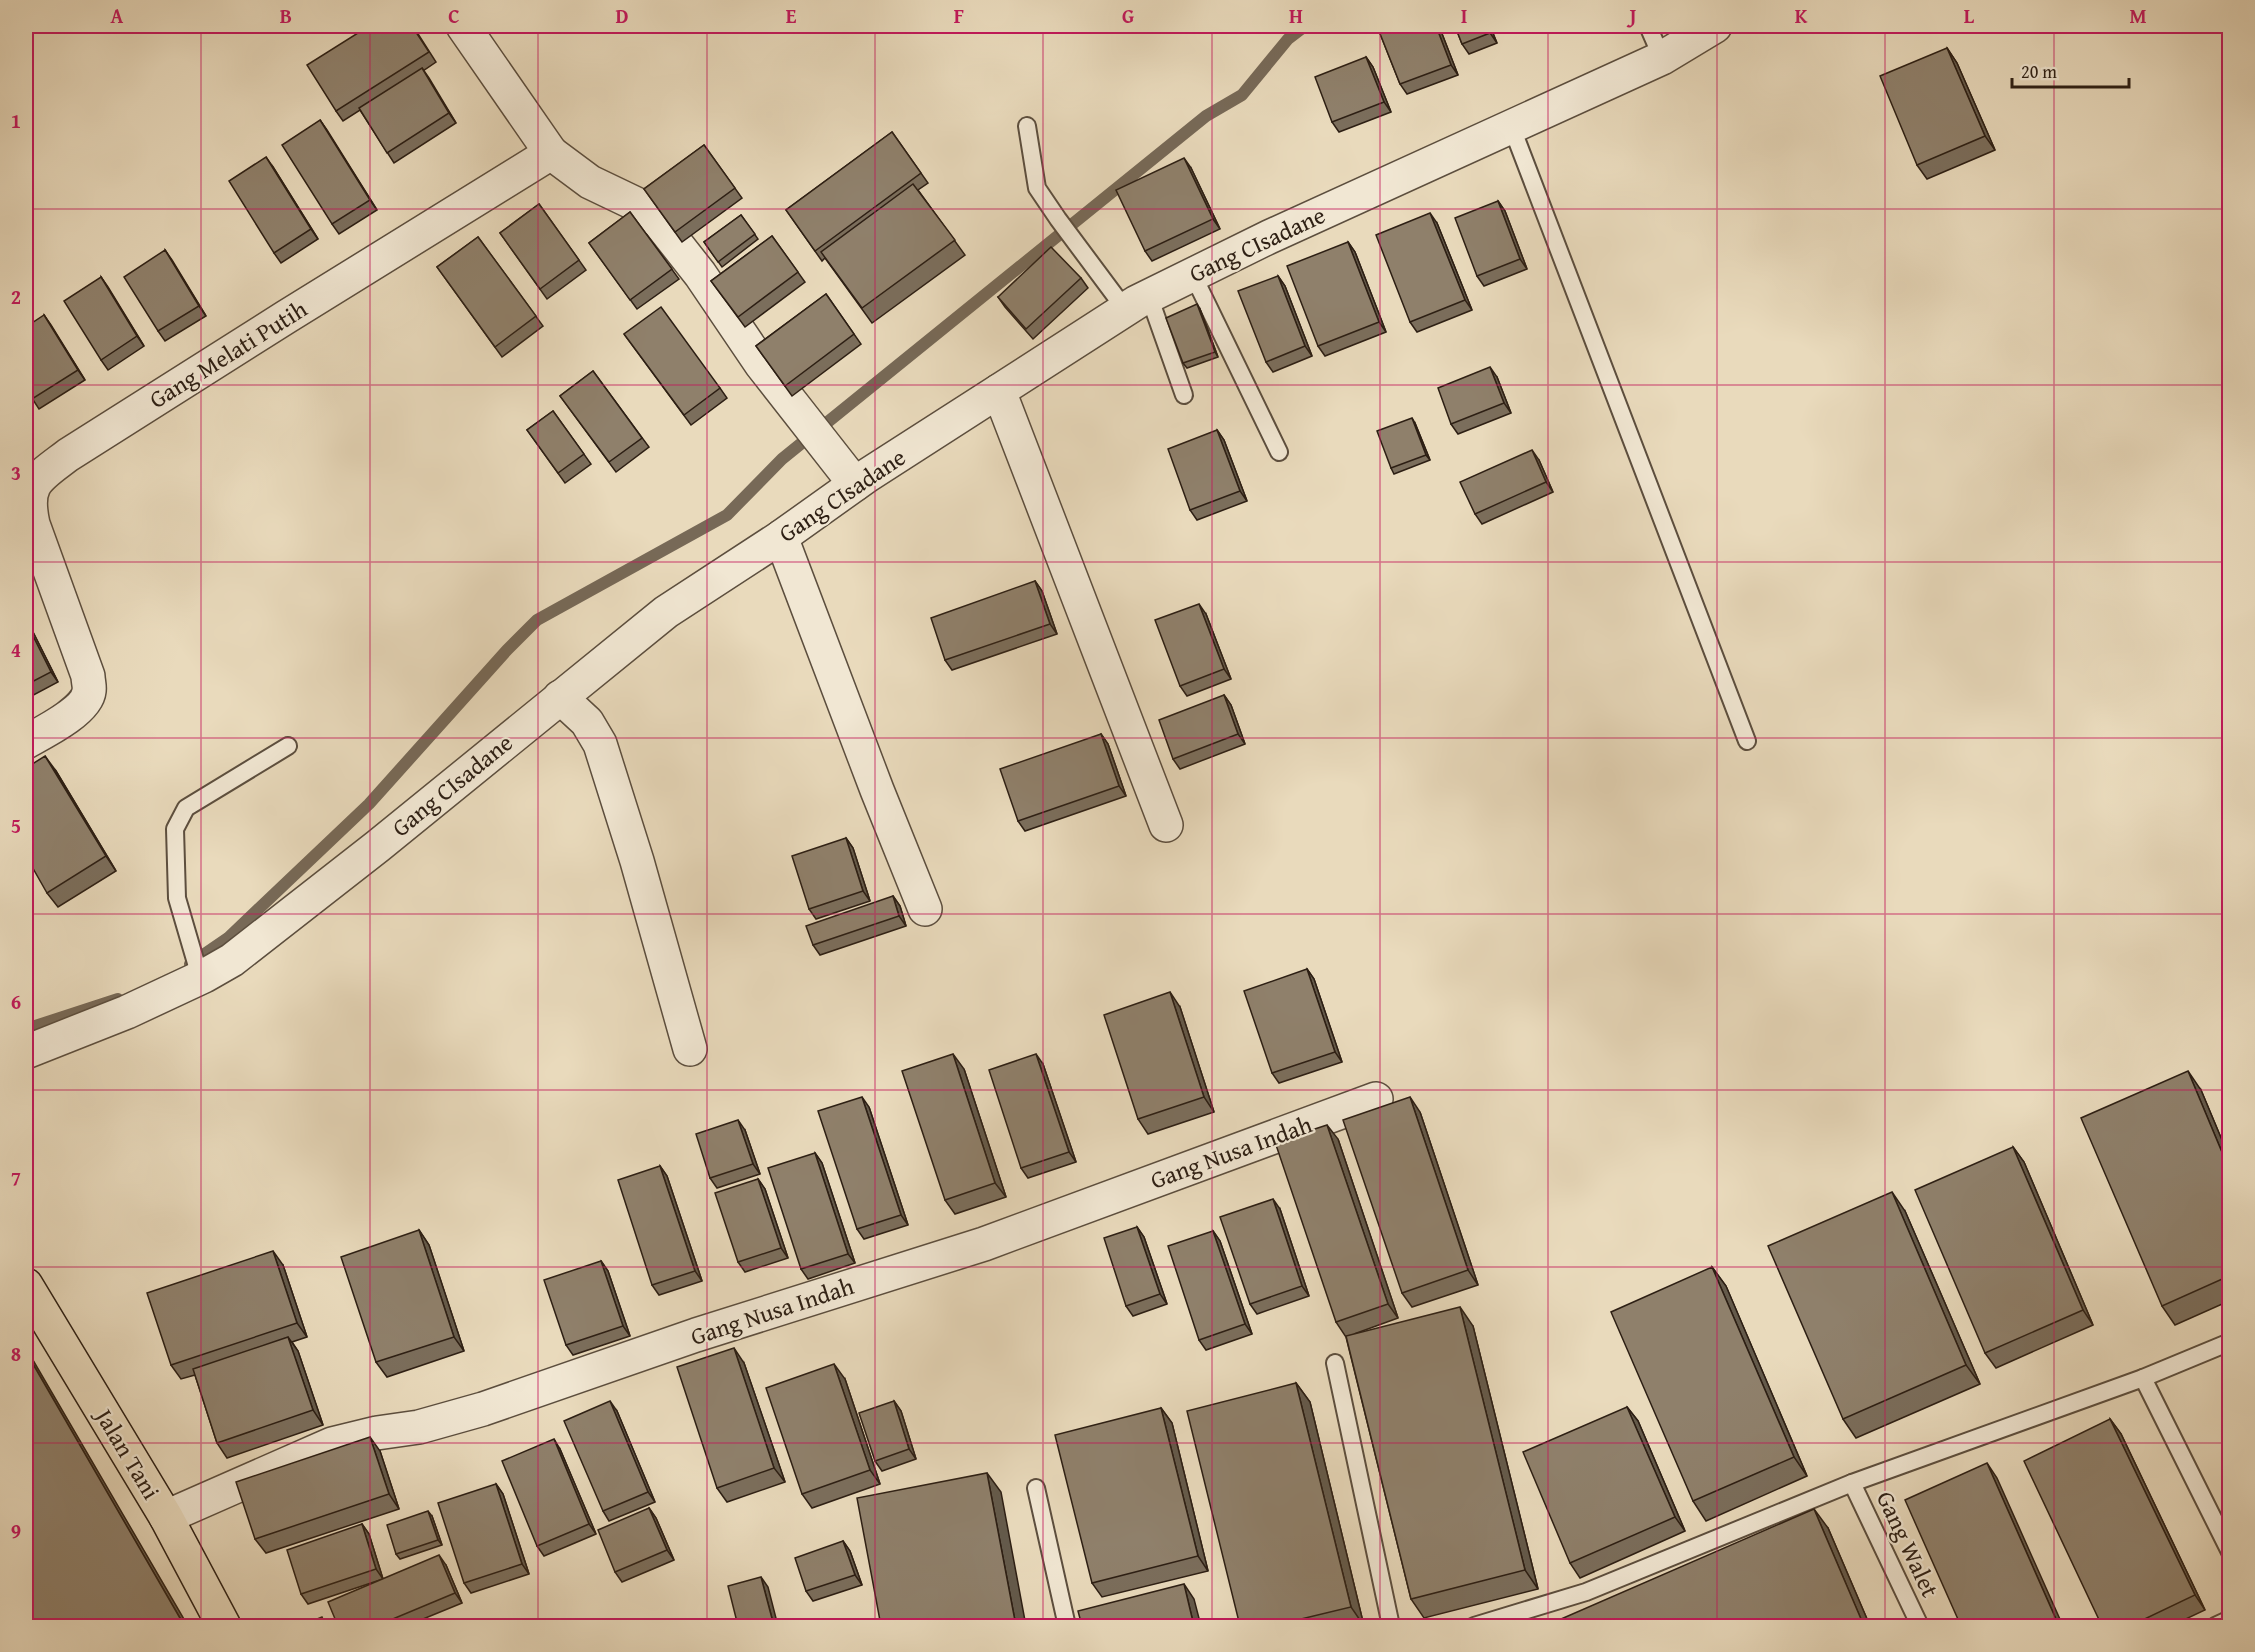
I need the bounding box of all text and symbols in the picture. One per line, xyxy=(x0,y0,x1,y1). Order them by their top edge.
text: A xyxy=(111,1,124,30)
text: B xyxy=(280,1,292,30)
text: C xyxy=(448,1,460,30)
text: D xyxy=(615,1,629,30)
text: E xyxy=(786,1,797,30)
text: F xyxy=(954,1,964,30)
text: G xyxy=(1122,1,1134,30)
text: H xyxy=(1289,1,1303,30)
text: I xyxy=(1461,1,1467,30)
text: J xyxy=(1627,1,1637,30)
text: K xyxy=(1795,1,1808,30)
text: L xyxy=(1964,1,1975,30)
text: M xyxy=(2129,1,2147,30)
scale bar xyxy=(2012,51,2129,89)
text: 20 m xyxy=(2021,58,2057,85)
text: 1 xyxy=(11,106,21,135)
street label: Gang CIsadane xyxy=(1183,197,1331,291)
text: 2 xyxy=(11,282,21,311)
street label: Gang Melati Putih xyxy=(142,291,314,417)
street label: Gang CIsadane xyxy=(772,440,912,550)
text: 3 xyxy=(11,458,21,487)
text: 4 xyxy=(11,635,21,664)
street label: Gang CIsadane xyxy=(384,725,520,845)
text: 5 xyxy=(11,811,21,840)
text: 6 xyxy=(11,987,21,1016)
street label: Gang Nusa Indah xyxy=(1145,1106,1317,1197)
text: 7 xyxy=(11,1163,21,1192)
street label: Gang Nusa Indah xyxy=(686,1268,859,1354)
text: 8 xyxy=(11,1339,21,1368)
street label: Jalan Tani xyxy=(86,1400,169,1506)
street label: Gang Walet xyxy=(1868,1485,1948,1603)
text: 9 xyxy=(11,1516,21,1545)

